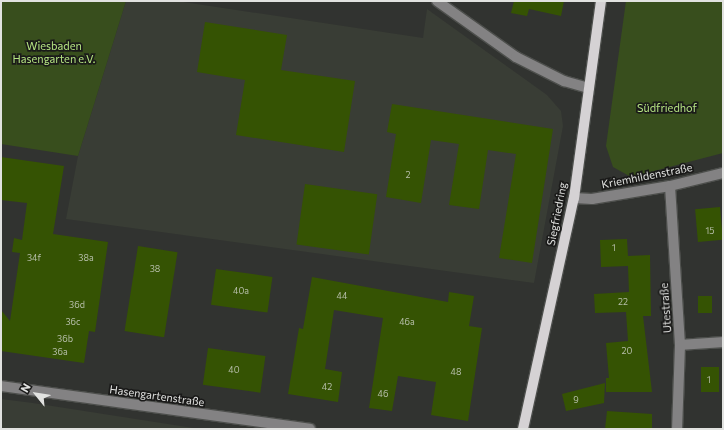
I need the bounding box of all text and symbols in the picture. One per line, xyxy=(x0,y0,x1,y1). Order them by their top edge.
park label: Wiesbaden Hasengarten e.V. xyxy=(13,40,95,66)
park label: Südfriedhof xyxy=(637,101,697,115)
street label: Kriemhildenstraße xyxy=(600,161,694,191)
house number: 2 xyxy=(406,170,410,180)
street label: Siegfriedring xyxy=(544,181,570,247)
house number: 15 xyxy=(705,226,715,236)
house number: 1 xyxy=(612,243,616,253)
house number: 34f xyxy=(27,253,41,263)
house number: 38a xyxy=(78,253,94,263)
house number: 38 xyxy=(150,264,160,274)
street label: Utestraße xyxy=(658,282,674,334)
house number: 40a xyxy=(233,286,249,296)
house number: 44 xyxy=(337,291,347,301)
house number: 22 xyxy=(618,297,628,307)
house number: 36d xyxy=(69,300,85,310)
house number: 36c xyxy=(65,317,81,327)
house number: 46a xyxy=(399,317,415,327)
house number: 36b xyxy=(57,334,73,344)
house number: 20 xyxy=(622,346,632,356)
house number: 36a xyxy=(52,347,68,357)
house number: 40 xyxy=(228,365,240,375)
house number: 48 xyxy=(451,367,461,377)
north arrow xyxy=(16,374,56,414)
house number: 1 xyxy=(707,375,711,385)
text: N xyxy=(17,381,33,395)
house number: 42 xyxy=(322,382,332,392)
street label: Hasengartenstraße xyxy=(109,383,205,409)
house number: 46 xyxy=(378,389,388,399)
house number: 9 xyxy=(573,395,579,405)

